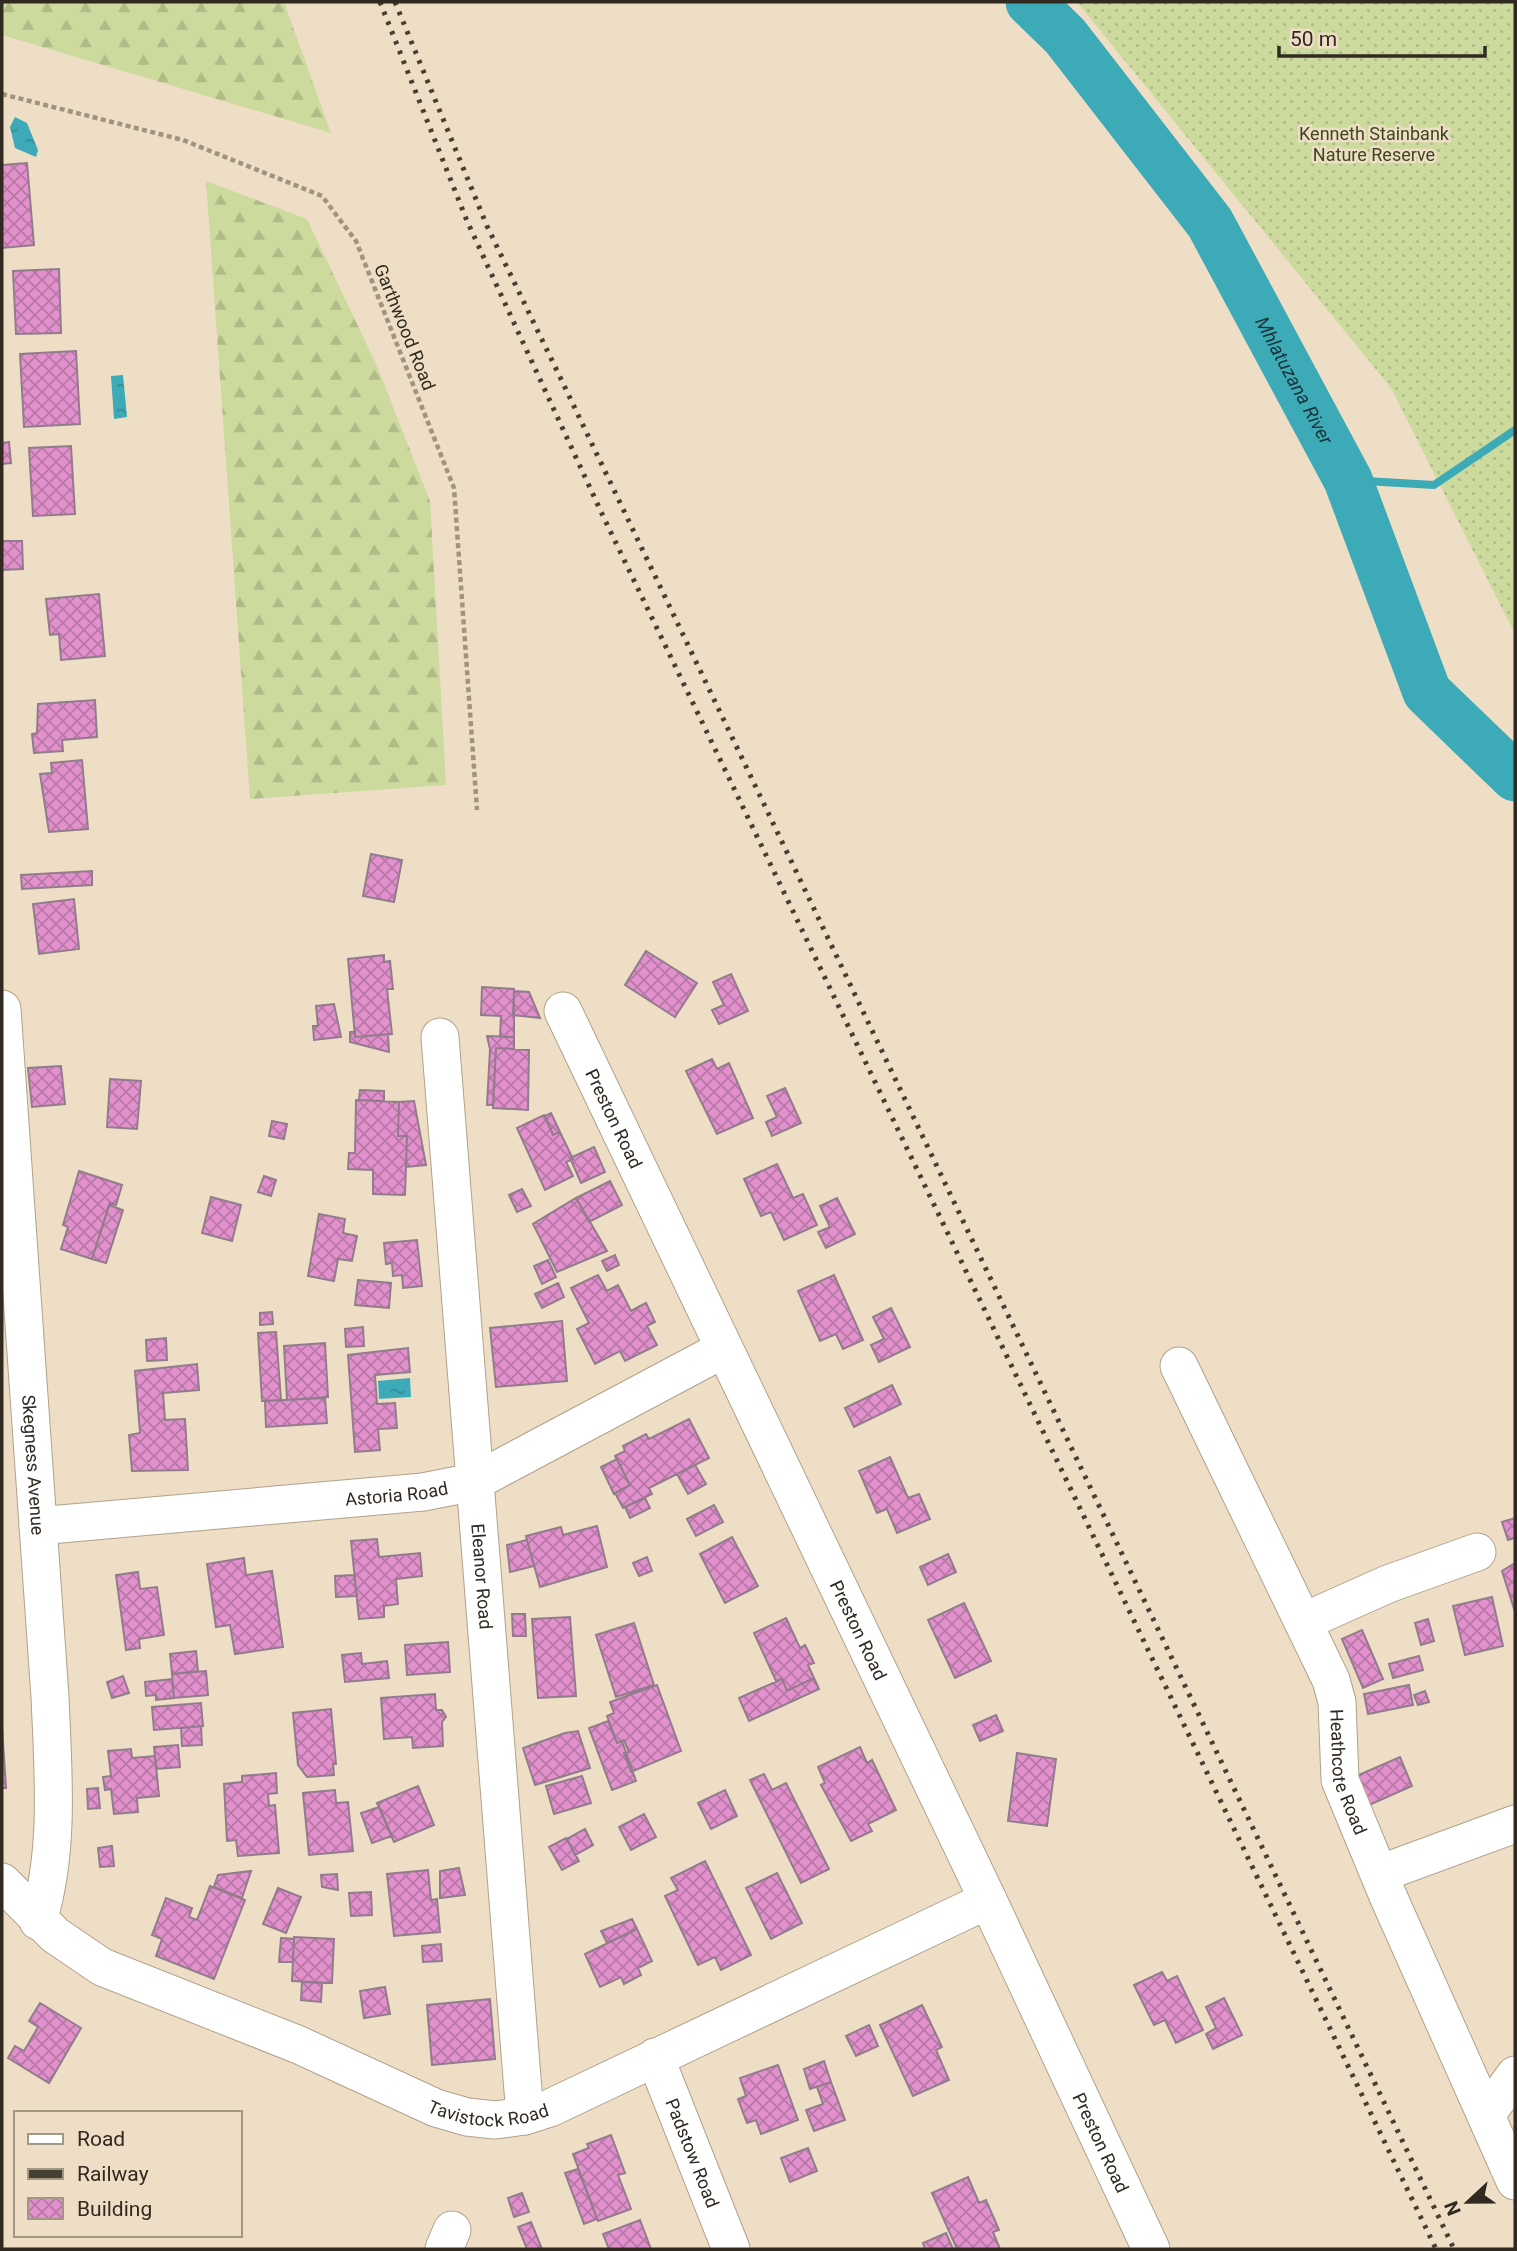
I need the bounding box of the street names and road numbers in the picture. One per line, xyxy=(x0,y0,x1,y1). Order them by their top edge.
street label: Garthwood Road xyxy=(370,261,440,393)
street label: Preston Road xyxy=(582,1065,647,1172)
street label: Skegness Avenue xyxy=(18,1394,49,1536)
street label: Astoria Road xyxy=(344,1477,450,1509)
street label: Eleanor Road xyxy=(468,1523,497,1630)
street label: Preston Road xyxy=(826,1577,892,1683)
street label: Heathcote Road xyxy=(1327,1708,1372,1837)
street label: Preston Road xyxy=(1069,2089,1134,2196)
street label: Tavistock Road xyxy=(425,2095,551,2131)
street label: Padstow Road xyxy=(662,2095,724,2210)

